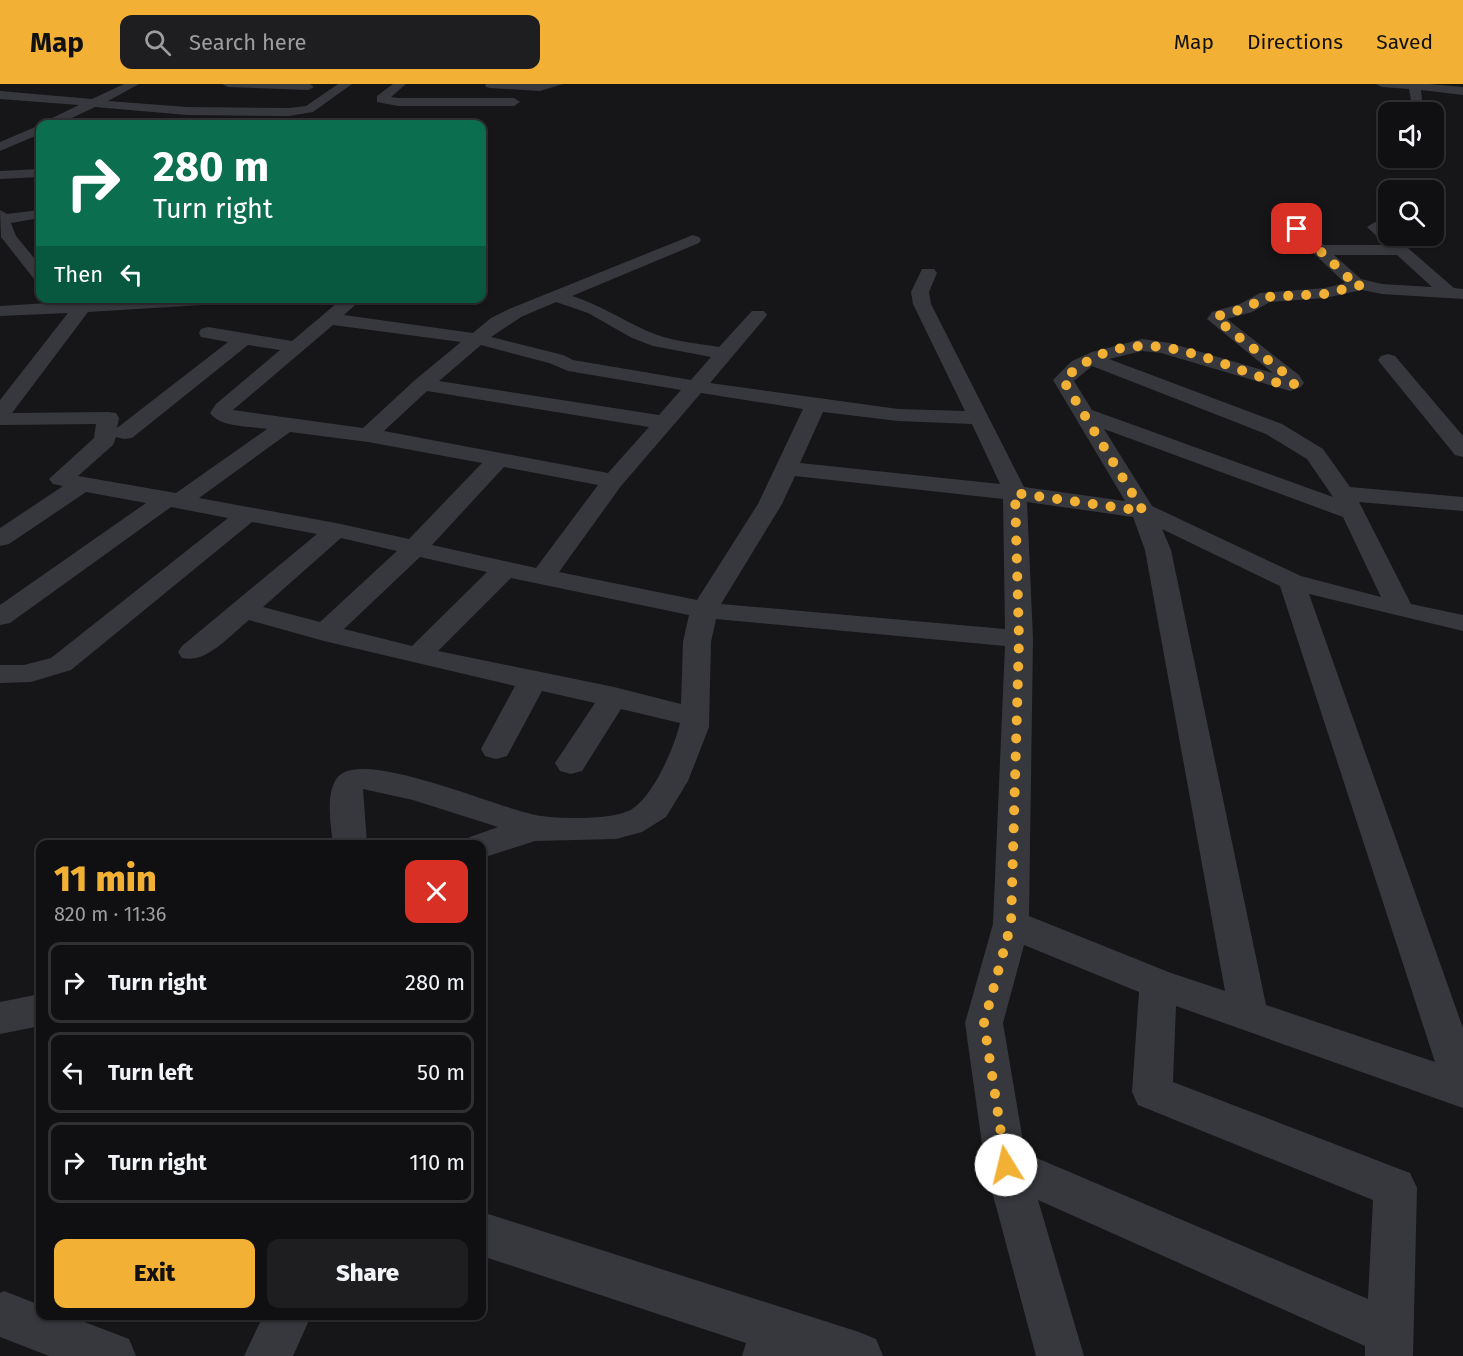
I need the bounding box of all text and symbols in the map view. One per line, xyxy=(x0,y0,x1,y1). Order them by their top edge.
search box xyxy=(120,15,540,69)
text: Map xyxy=(30,26,84,59)
icon: search xyxy=(141,26,174,59)
text: Search here xyxy=(189,29,307,56)
text: Map xyxy=(1174,29,1214,55)
text: Directions xyxy=(1247,29,1343,55)
text: Saved xyxy=(1376,29,1433,55)
map controls xyxy=(1378,102,1444,246)
button: sound xyxy=(1378,102,1444,168)
text: 280 m xyxy=(153,142,269,192)
icon: right xyxy=(54,144,132,222)
button: search xyxy=(1378,180,1444,246)
text: Turn right xyxy=(153,193,273,225)
pin xyxy=(1271,203,1322,254)
icon: arrive xyxy=(1280,212,1313,245)
icon: left xyxy=(115,258,148,291)
text: Then xyxy=(54,261,103,288)
text: 11 min xyxy=(54,857,157,901)
button: close xyxy=(405,860,468,923)
text: 820 m · 11:36 xyxy=(54,902,166,926)
icon: right xyxy=(57,966,90,999)
text: Turn right xyxy=(108,969,207,996)
text: 280 m xyxy=(405,969,465,996)
icon: left xyxy=(57,1056,90,1089)
text: Turn left xyxy=(108,1059,193,1086)
text: 50 m xyxy=(417,1059,465,1086)
position arrow xyxy=(974,1133,1038,1197)
icon: right xyxy=(57,1146,90,1179)
text: Turn right xyxy=(108,1149,207,1176)
text: 110 m xyxy=(409,1149,465,1176)
button: Exit xyxy=(54,1239,255,1308)
button: Share xyxy=(267,1239,468,1308)

